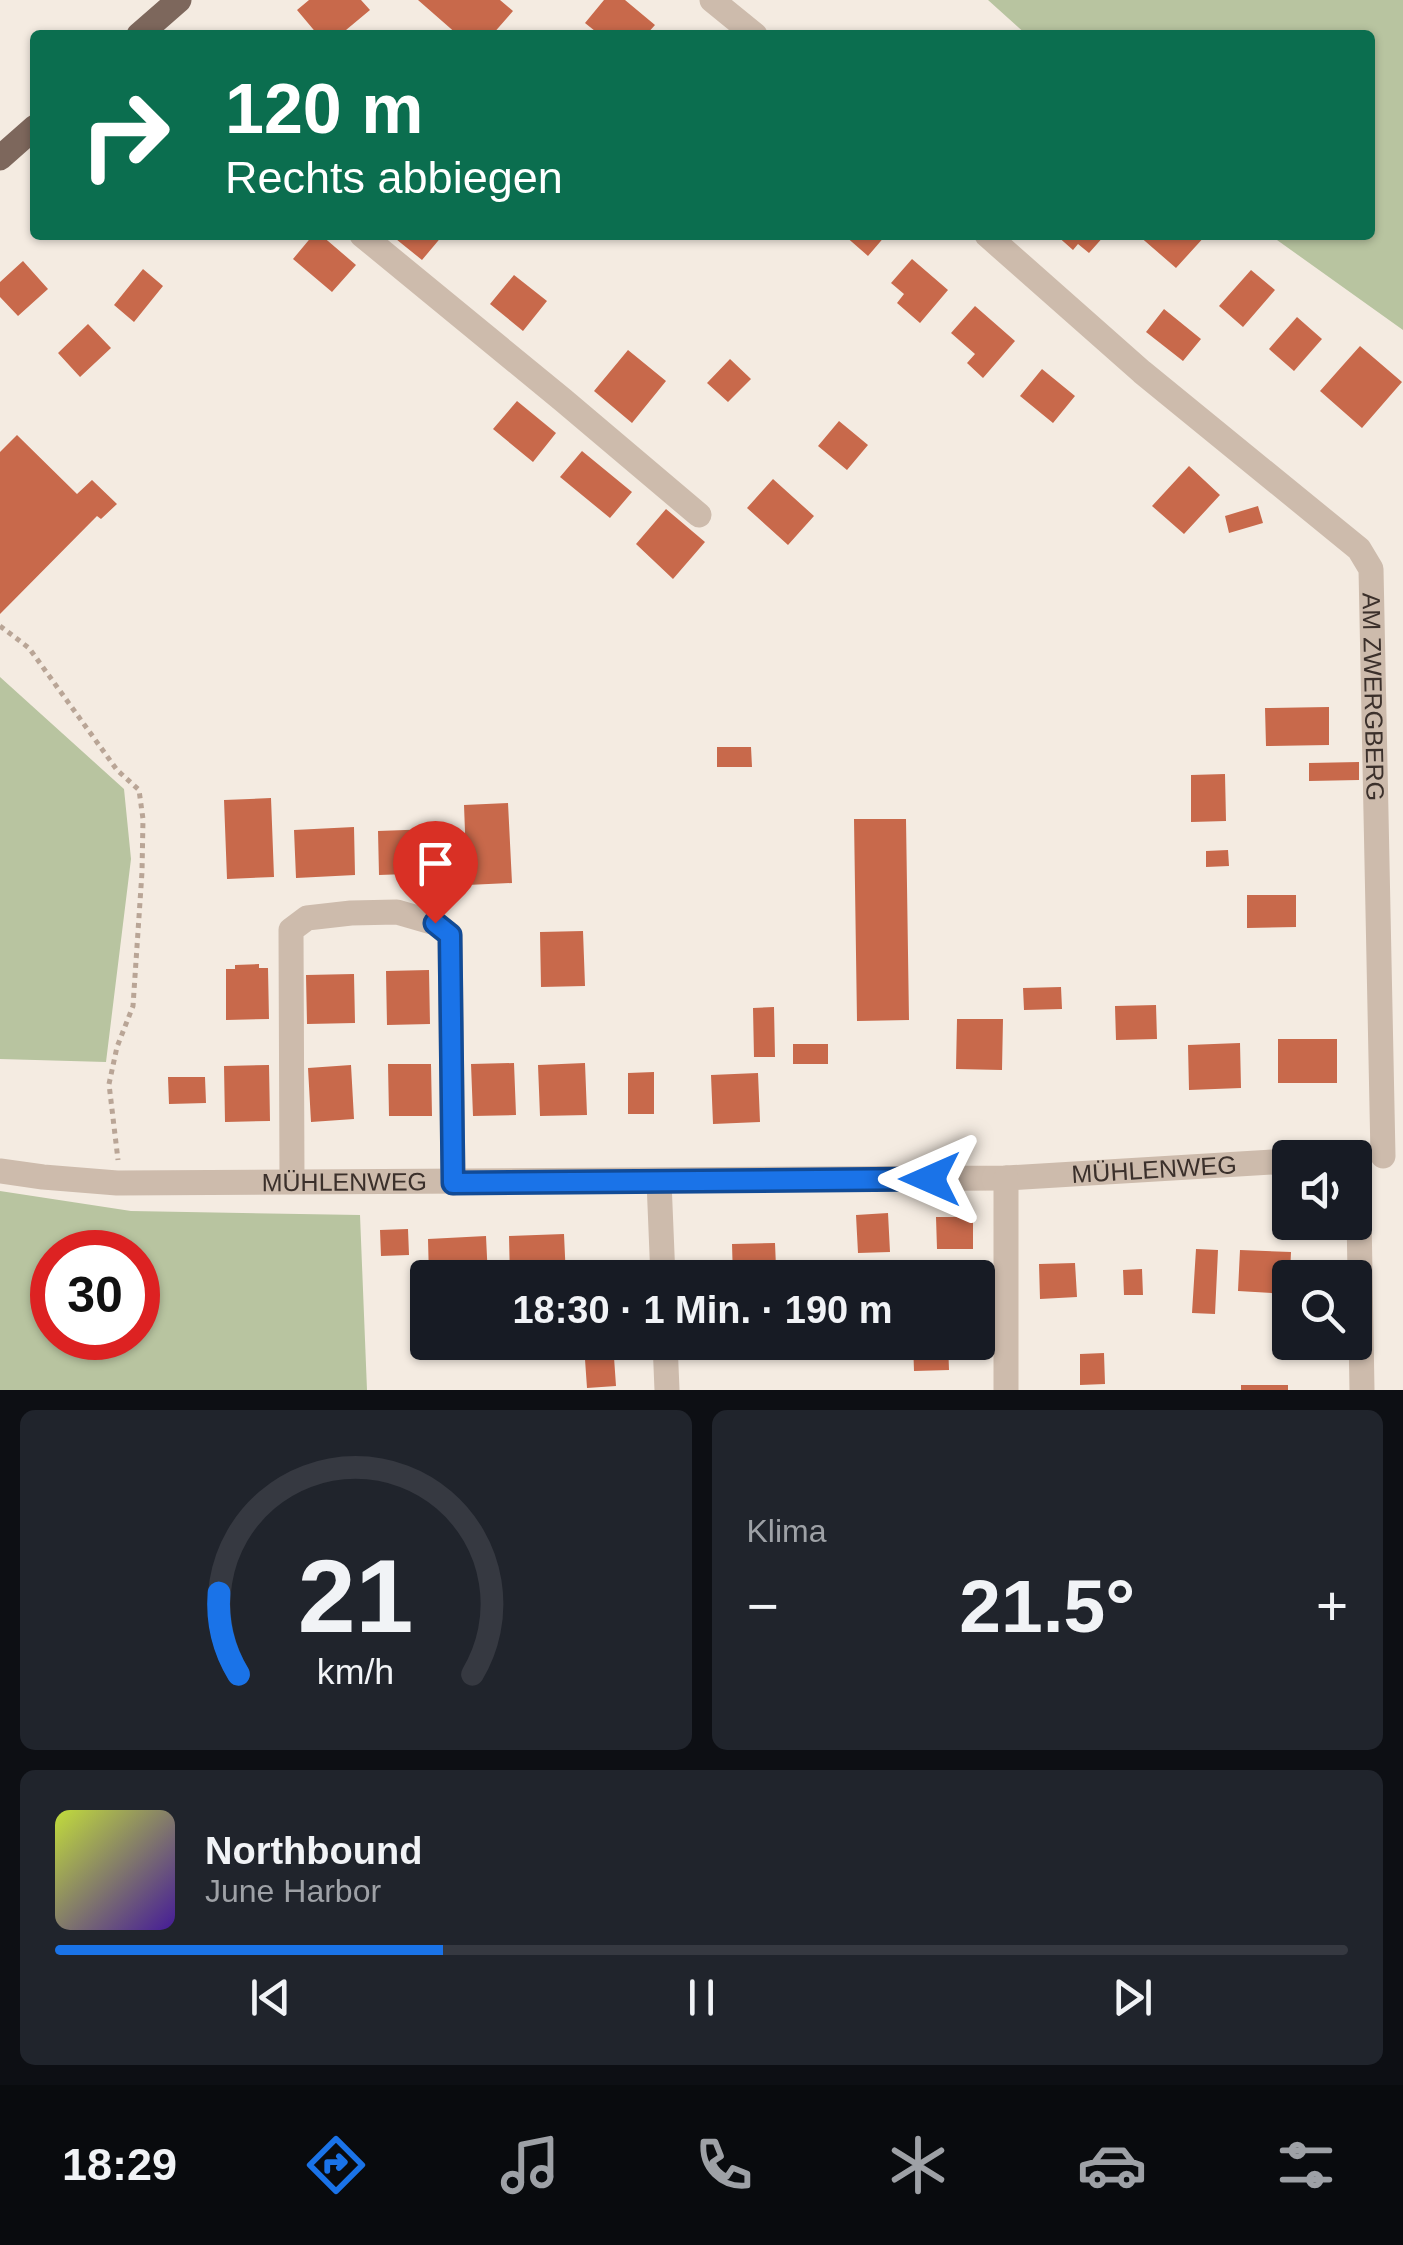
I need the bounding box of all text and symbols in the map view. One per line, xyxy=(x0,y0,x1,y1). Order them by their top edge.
icon: right xyxy=(60,70,190,200)
text: 120 m xyxy=(225,70,423,148)
text: Rechts abbiegen xyxy=(225,152,563,203)
street label: AM ZWERGBERG xyxy=(1357,592,1390,801)
pin xyxy=(393,821,478,924)
icon: arrive xyxy=(408,836,463,891)
position arrow xyxy=(878,1127,982,1231)
map controls xyxy=(1272,1140,1372,1360)
button: sound xyxy=(1272,1140,1372,1240)
street label: MÜHLENWEG xyxy=(1071,1150,1237,1188)
street label: MÜHLENWEG xyxy=(262,1167,427,1196)
speed limit sign: 30 xyxy=(30,1230,160,1360)
button: search xyxy=(1272,1260,1372,1360)
text: 18:30 · 1 Min. · 190 m xyxy=(512,1289,893,1331)
text: Klima xyxy=(747,1513,827,1549)
text: 21 xyxy=(298,1538,414,1654)
text: 21.5° xyxy=(959,1564,1135,1648)
text: − xyxy=(747,1575,779,1637)
text: + xyxy=(1316,1575,1348,1637)
text: km/h xyxy=(317,1652,394,1692)
text: Northbound xyxy=(205,1830,422,1872)
text: June Harbor xyxy=(205,1873,381,1909)
icon: previous xyxy=(243,1970,298,2025)
icon: pause xyxy=(674,1970,729,2025)
icon: next xyxy=(1105,1970,1160,2025)
icon: directions xyxy=(301,2130,371,2200)
icon: music xyxy=(495,2130,565,2200)
icon: phone xyxy=(689,2130,759,2200)
icon: climate xyxy=(883,2130,953,2200)
icon: car xyxy=(1077,2130,1147,2200)
icon: filters xyxy=(1271,2130,1341,2200)
text: 18:29 xyxy=(62,2139,177,2190)

